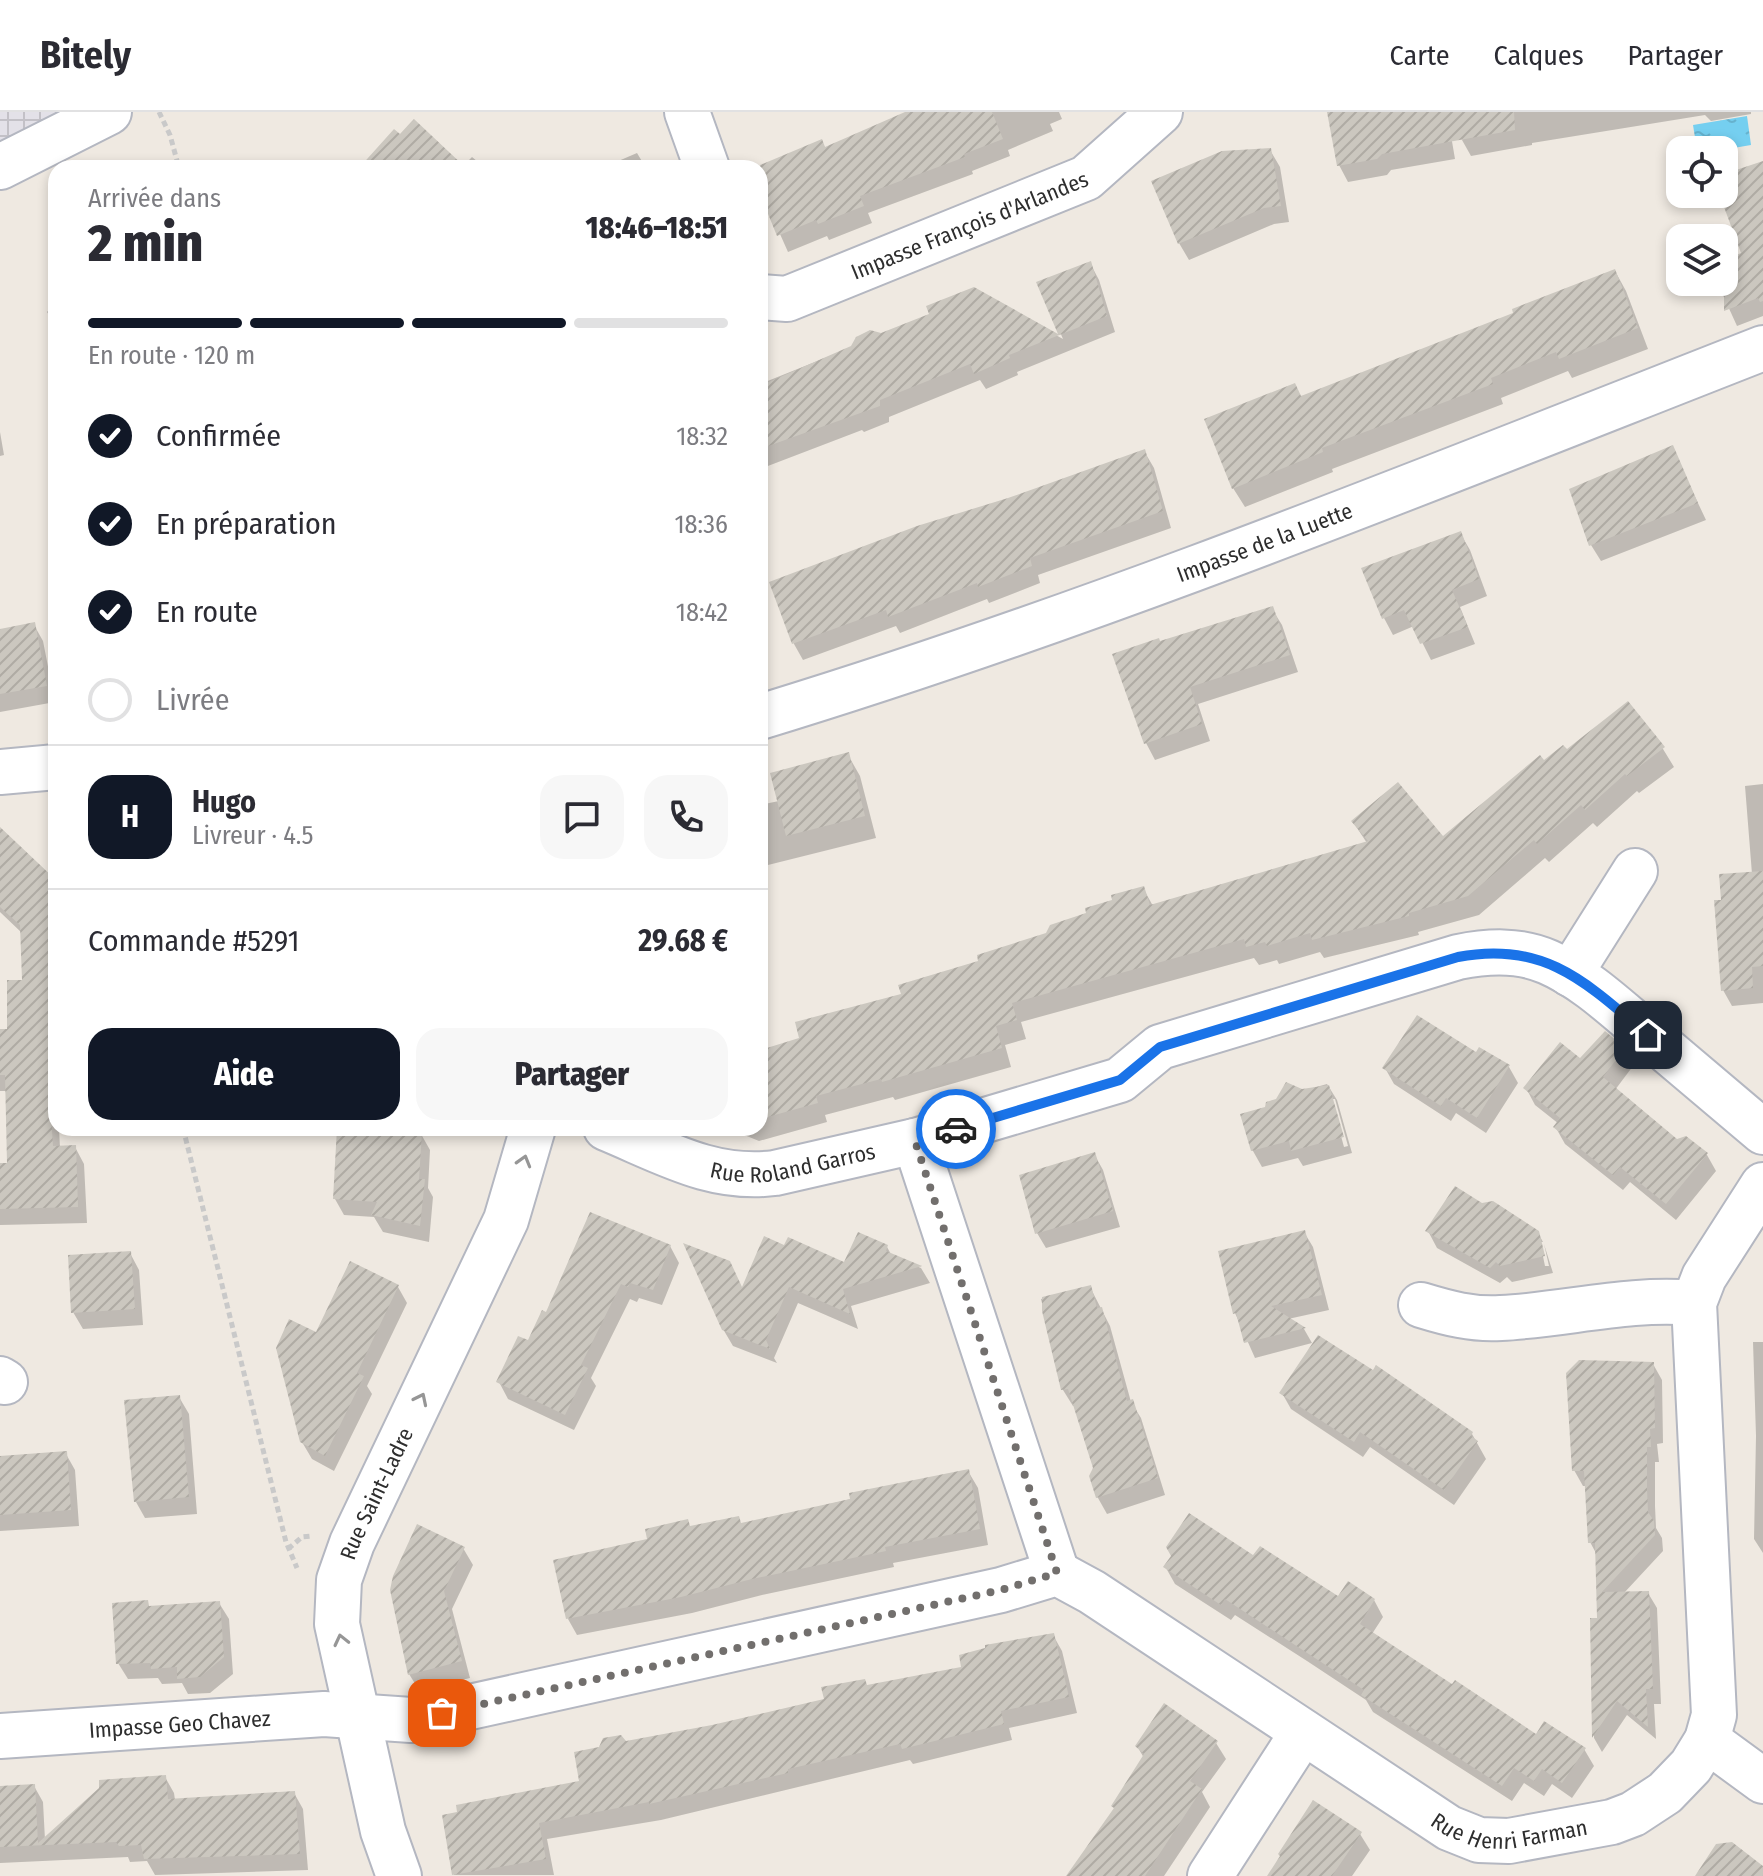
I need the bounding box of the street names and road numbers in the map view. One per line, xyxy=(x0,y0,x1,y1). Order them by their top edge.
street label: Impasse François d'Arlandes xyxy=(847,165,1092,285)
street label: Impasse de la Luette xyxy=(1173,497,1356,588)
street label: Rue Roland Garros xyxy=(708,1137,878,1188)
street label: Rue Saint-Ladre xyxy=(334,1423,419,1563)
street label: Impasse Geo Chavez xyxy=(88,1704,272,1743)
street label: Rue Henri Farman xyxy=(1426,1807,1589,1855)

